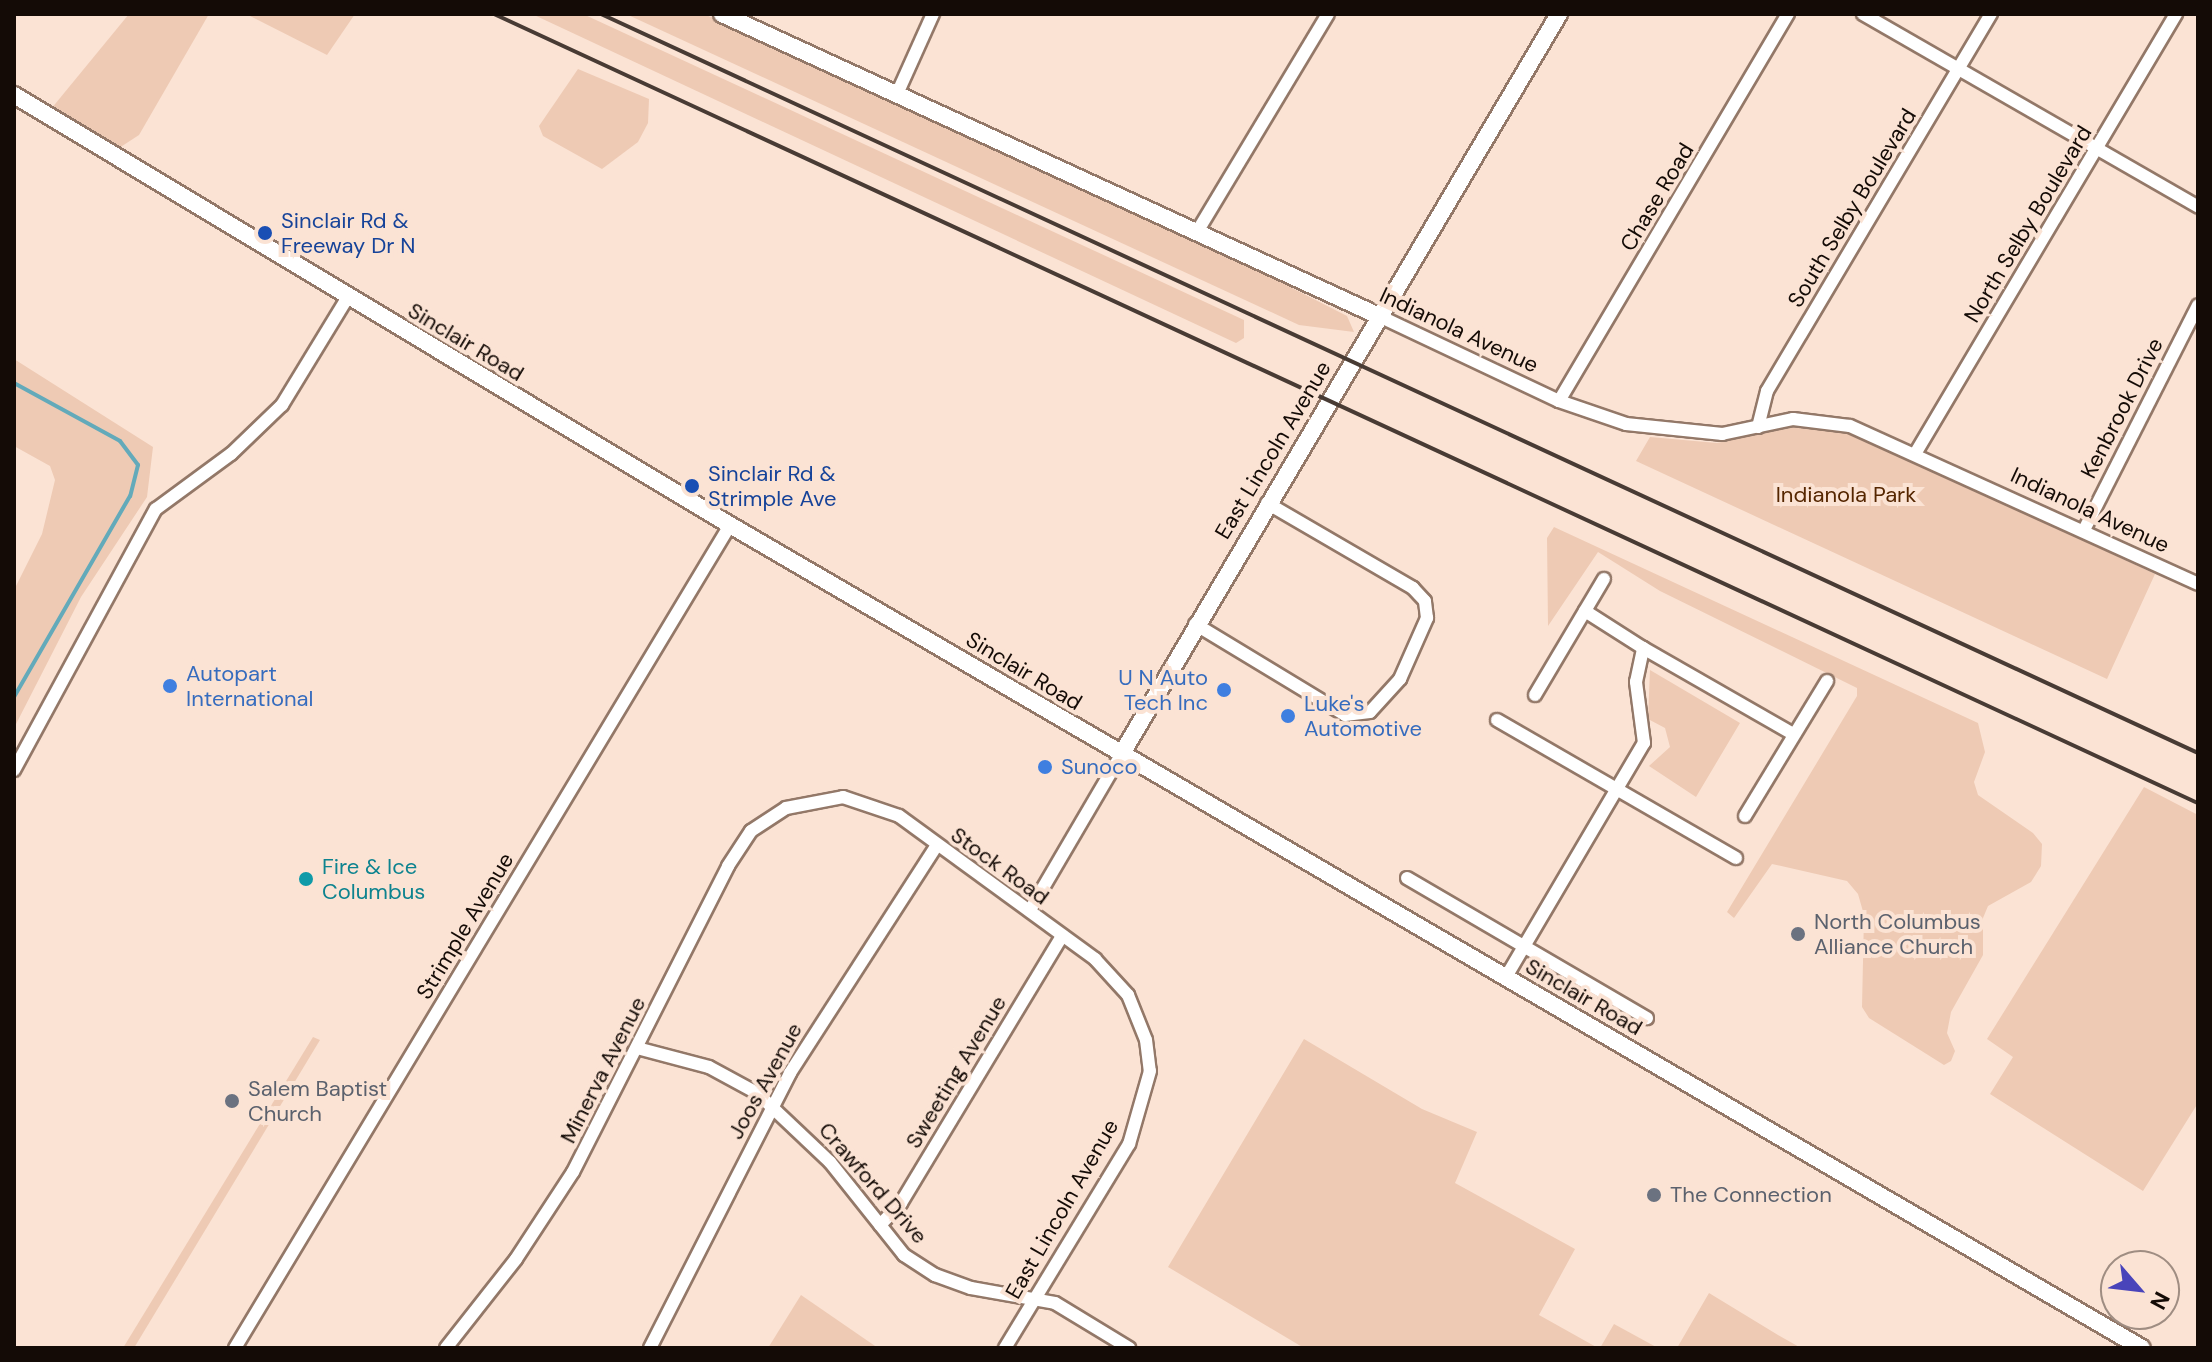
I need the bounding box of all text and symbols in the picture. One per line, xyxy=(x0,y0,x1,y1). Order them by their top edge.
street label: South Selby Boulevard xyxy=(1782,104,1922,312)
street label: North Selby Boulevard xyxy=(1959,121,2097,327)
street label: Chase Road xyxy=(1615,138,1699,256)
place label: Sinclair Rd & Freeway Dr N xyxy=(281,207,415,258)
marker: Sinclair Rd & Freeway Dr N xyxy=(256,224,274,242)
street label: Indianola Avenue xyxy=(1375,282,1543,378)
street label: Sinclair Road xyxy=(403,297,529,387)
street label: Kenbrook Drive xyxy=(2075,333,2169,483)
street label: East Lincoln Avenue xyxy=(1209,356,1337,544)
place label: Sinclair Rd & Strimple Ave xyxy=(708,460,836,512)
street label: Indianola Avenue xyxy=(2006,462,2174,558)
marker: Sinclair Rd & Strimple Ave xyxy=(683,477,701,495)
park label: Indianola Park xyxy=(1776,482,1916,508)
street label: Sinclair Road xyxy=(961,626,1087,716)
place label: Autopart International xyxy=(186,660,313,712)
place label: U N Auto Tech Inc xyxy=(1118,664,1208,716)
marker: Autopart International xyxy=(161,677,179,695)
marker: U N Auto Tech Inc xyxy=(1215,681,1233,699)
place label: Luke's Automotive xyxy=(1304,690,1422,742)
marker: Luke's Automotive xyxy=(1279,707,1297,725)
place label: Sunoco xyxy=(1061,754,1138,780)
marker: Sunoco xyxy=(1036,758,1054,776)
street label: Stock Road xyxy=(946,822,1054,910)
street label: Strimple Avenue xyxy=(411,848,519,1004)
place label: Fire & Ice Columbus xyxy=(322,853,425,904)
marker: Fire & Ice Columbus xyxy=(297,870,315,888)
place label: North Columbus Alliance Church xyxy=(1814,908,1981,960)
marker: North Columbus Alliance Church xyxy=(1789,925,1807,943)
street label: Sinclair Road xyxy=(1521,953,1647,1041)
street label: Sweeting Avenue xyxy=(900,991,1012,1153)
street label: Minerva Avenue xyxy=(555,992,651,1148)
street label: Joos Avenue xyxy=(722,1018,808,1144)
place label: Salem Baptist Church xyxy=(248,1075,387,1126)
marker: Salem Baptist Church xyxy=(223,1092,241,1110)
street label: East Lincoln Avenue xyxy=(1000,1115,1124,1303)
street label: Crawford Drive xyxy=(813,1117,933,1249)
place label: The Connection xyxy=(1670,1182,1832,1208)
marker: The Connection xyxy=(1645,1186,1663,1204)
north arrow xyxy=(2100,1250,2180,1330)
text: N xyxy=(2143,1287,2176,1314)

